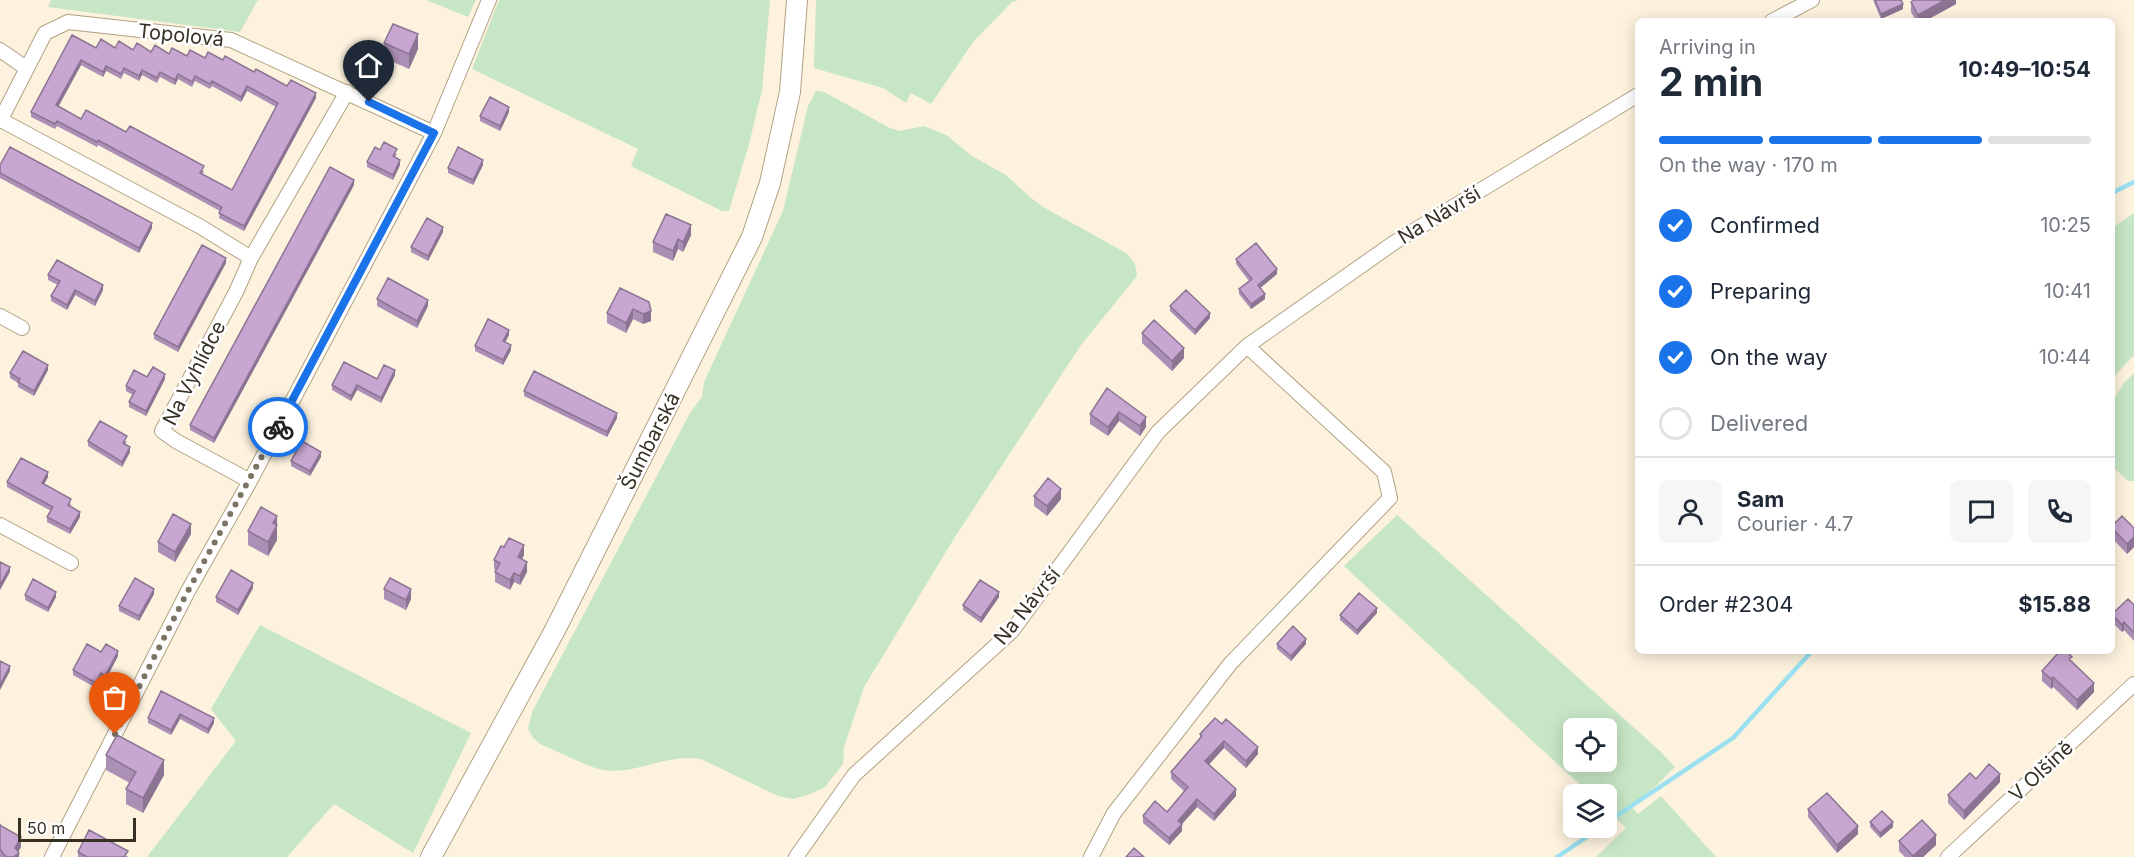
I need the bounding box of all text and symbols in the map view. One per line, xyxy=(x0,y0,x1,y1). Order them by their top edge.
street label: Topolová xyxy=(137,19,225,51)
text: Arriving in xyxy=(1659,35,1756,59)
pin xyxy=(343,40,394,102)
icon: home xyxy=(352,49,385,82)
text: 10:49–10:54 xyxy=(1959,56,2091,82)
text: 2 min xyxy=(1659,58,1763,105)
text: On the way · 170 m xyxy=(1659,153,1838,177)
street label: Na Návrší xyxy=(1393,181,1485,249)
icon: check xyxy=(1659,209,1692,242)
text: Confirmed xyxy=(1710,212,1820,238)
text: 10:25 xyxy=(2040,213,2091,237)
icon: check xyxy=(1659,275,1692,308)
text: Preparing xyxy=(1710,278,1811,304)
text: 10:41 xyxy=(2044,279,2091,303)
street label: Na Vyhlídce xyxy=(157,317,231,429)
icon: check xyxy=(1659,341,1692,374)
text: On the way xyxy=(1710,344,1828,370)
text: 10:44 xyxy=(2039,345,2091,369)
street label: Šumbarská xyxy=(615,388,685,494)
courier xyxy=(248,397,308,457)
text: Delivered xyxy=(1710,410,1808,436)
icon: bike xyxy=(262,411,295,444)
button: person xyxy=(1659,480,1722,543)
button: chat xyxy=(1950,480,2013,543)
button: phone xyxy=(2028,480,2091,543)
text: Sam xyxy=(1737,486,1784,512)
text: Courier · 4.7 xyxy=(1737,512,1853,536)
street label: Na Návrší xyxy=(989,563,1065,649)
text: Order #2304 xyxy=(1659,591,1794,617)
text: $15.88 xyxy=(2018,591,2091,617)
pin xyxy=(89,672,140,734)
icon: bag xyxy=(98,681,131,714)
map controls xyxy=(1563,718,1617,838)
button: locate xyxy=(1563,718,1617,772)
street label: V Olšině xyxy=(2004,735,2078,807)
button: layers xyxy=(1563,784,1617,838)
scale bar xyxy=(18,815,136,842)
text: 50 m xyxy=(27,818,65,838)

